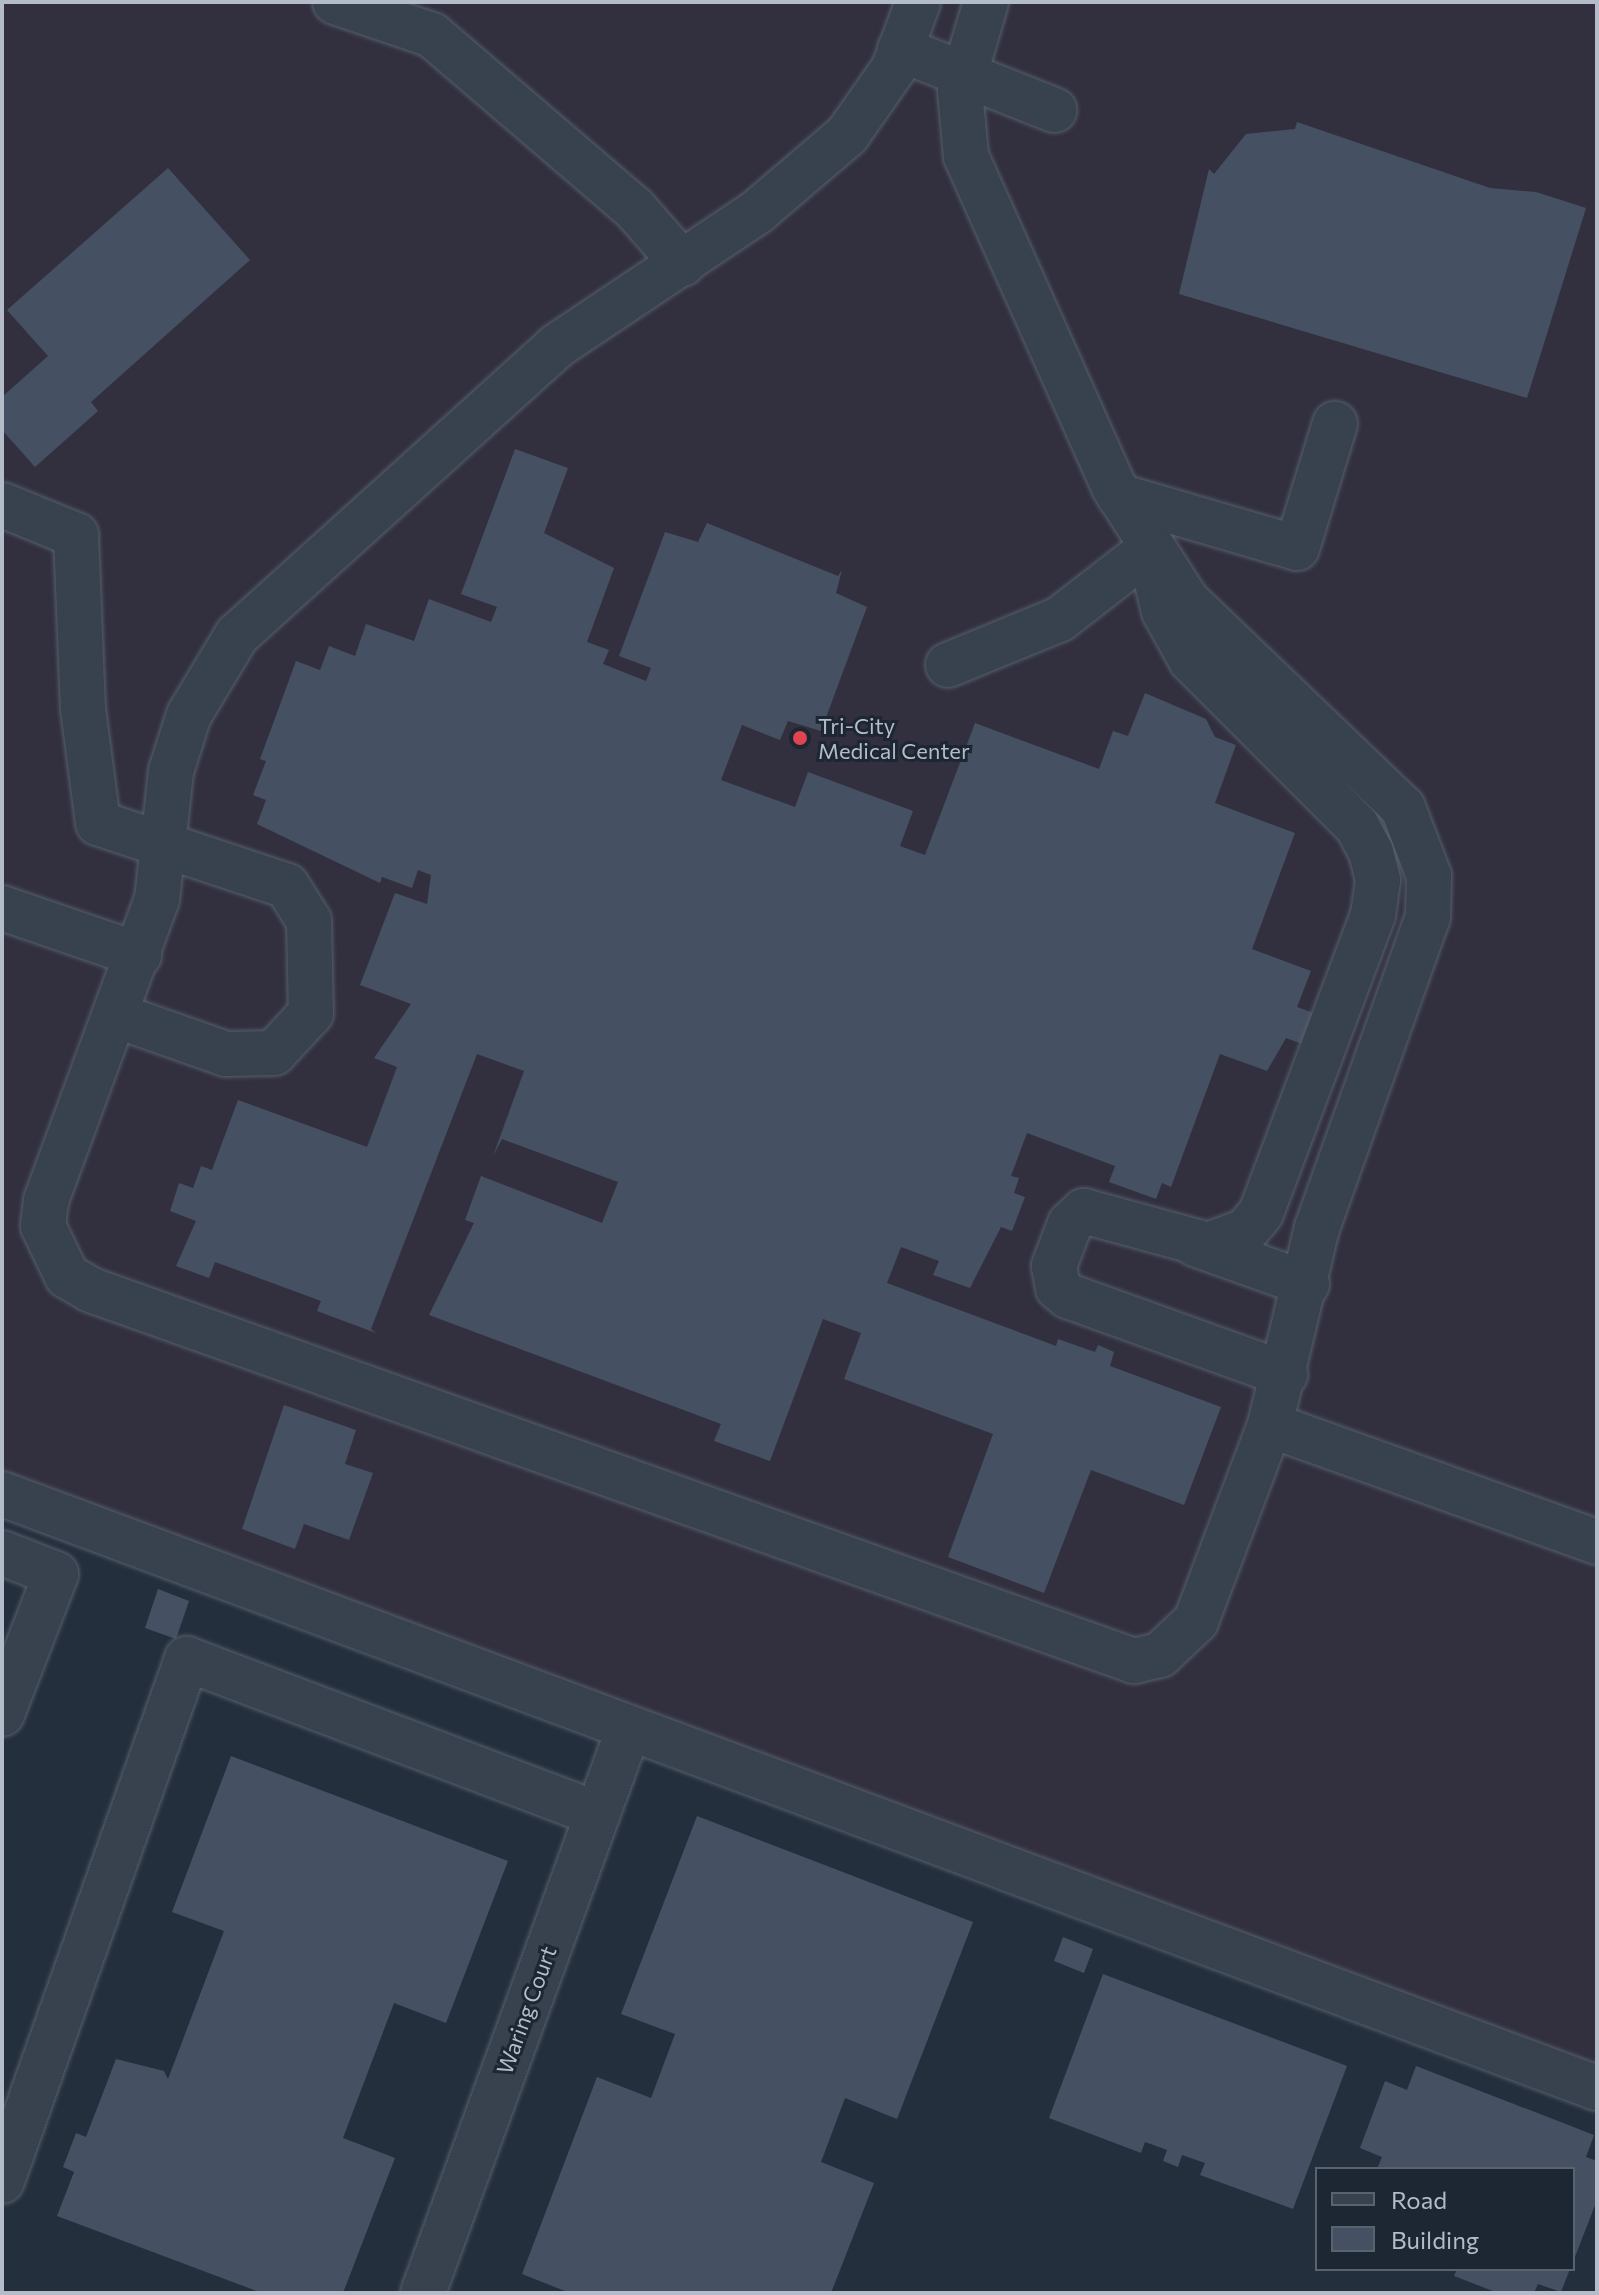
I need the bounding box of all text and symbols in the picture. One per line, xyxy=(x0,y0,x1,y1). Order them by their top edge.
place label: Tri-City Medical Center xyxy=(818,712,970,764)
marker: Tri-City Medical Center xyxy=(789,727,811,749)
street label: Waring Court xyxy=(491,1942,561,2078)
legend xyxy=(1315,2167,1575,2271)
text: Road xyxy=(1391,2185,1447,2214)
text: Building xyxy=(1391,2225,1479,2254)

